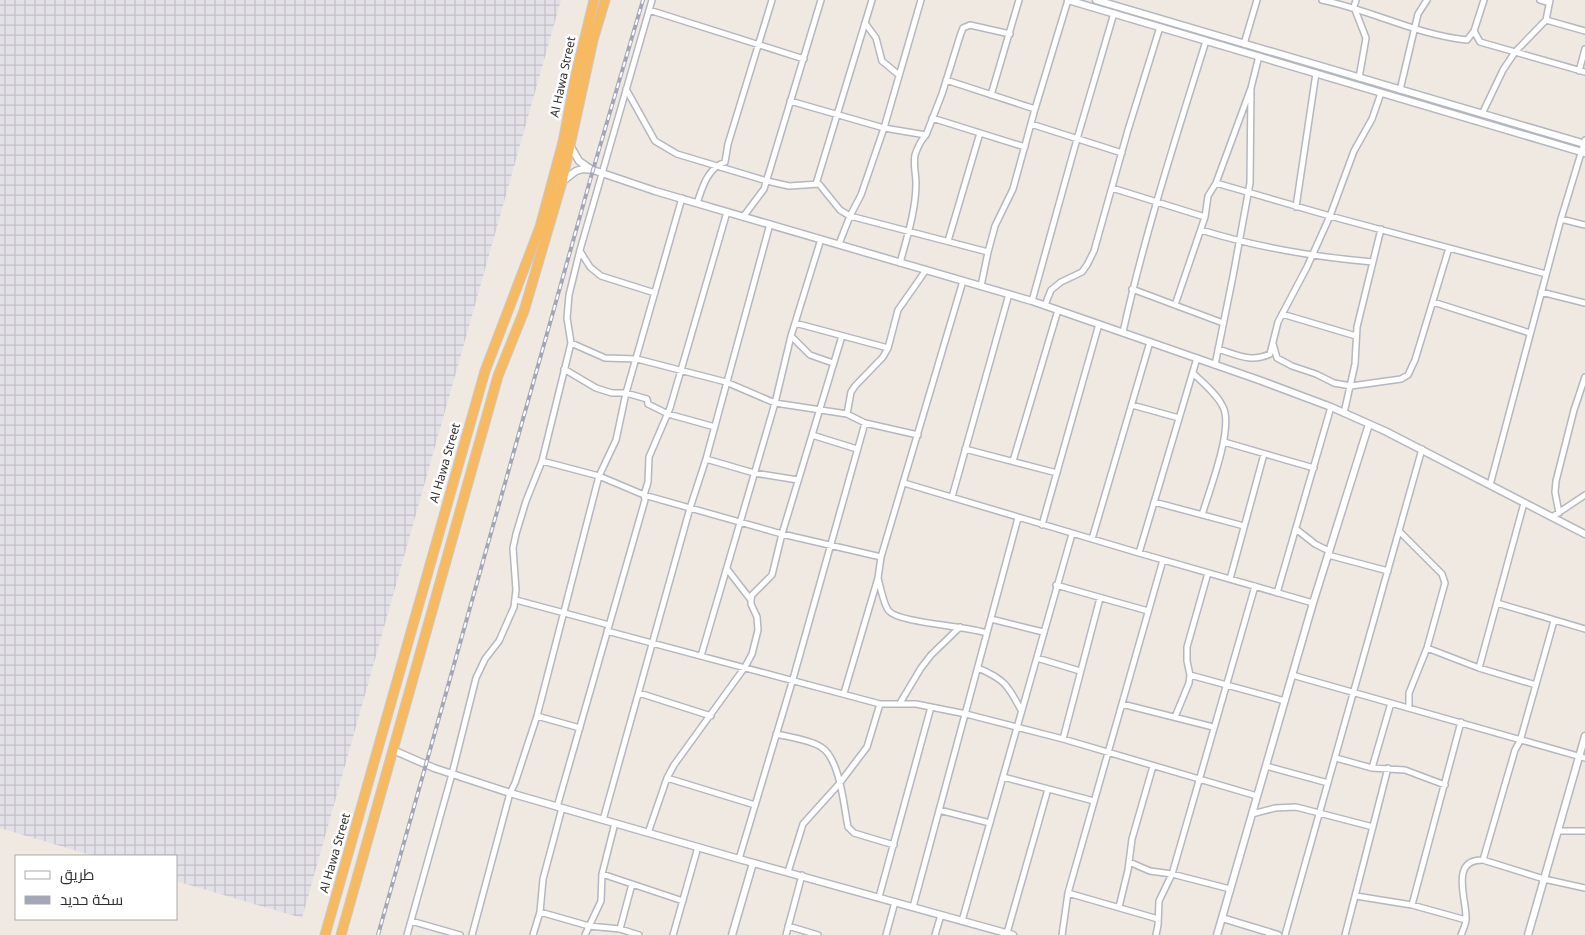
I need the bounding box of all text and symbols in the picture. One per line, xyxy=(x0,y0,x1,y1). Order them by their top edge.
street label: Al Hawa Street xyxy=(546,34,580,119)
street label: Al Hawa Street xyxy=(425,420,464,505)
street label: Al Hawa Street xyxy=(315,810,354,895)
legend xyxy=(15,855,178,920)
text: طريق xyxy=(60,864,94,885)
text: سكة حديد xyxy=(60,889,123,909)

